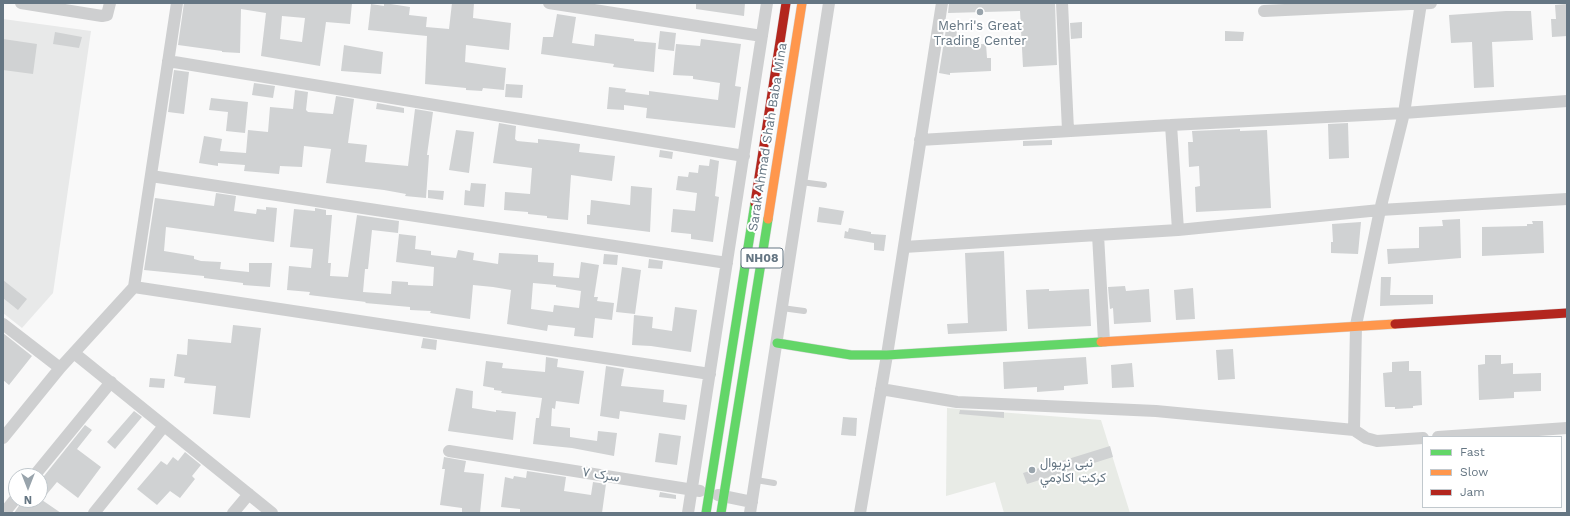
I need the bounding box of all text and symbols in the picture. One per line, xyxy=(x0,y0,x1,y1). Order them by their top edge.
marker: Mehri's Great Trading Center xyxy=(975,7,985,17)
place label: Mehri's Great Trading Center xyxy=(933,18,1027,49)
street label: Sarak Ahmad Shah Baba Mina xyxy=(745,42,791,232)
road number: NH08 xyxy=(741,248,783,268)
legend xyxy=(1422,436,1562,508)
text: Fast xyxy=(1460,445,1485,459)
place label: نبی نړیوال کرکټ اکاډمي xyxy=(1040,455,1106,486)
street label: سرک ۷ xyxy=(581,464,621,486)
marker: نبی نړیوال کرکټ اکاډمي xyxy=(1027,465,1037,475)
text: Slow xyxy=(1460,465,1488,479)
north arrow xyxy=(8,468,48,508)
text: Jam xyxy=(1460,485,1485,499)
text: N xyxy=(24,493,32,506)

